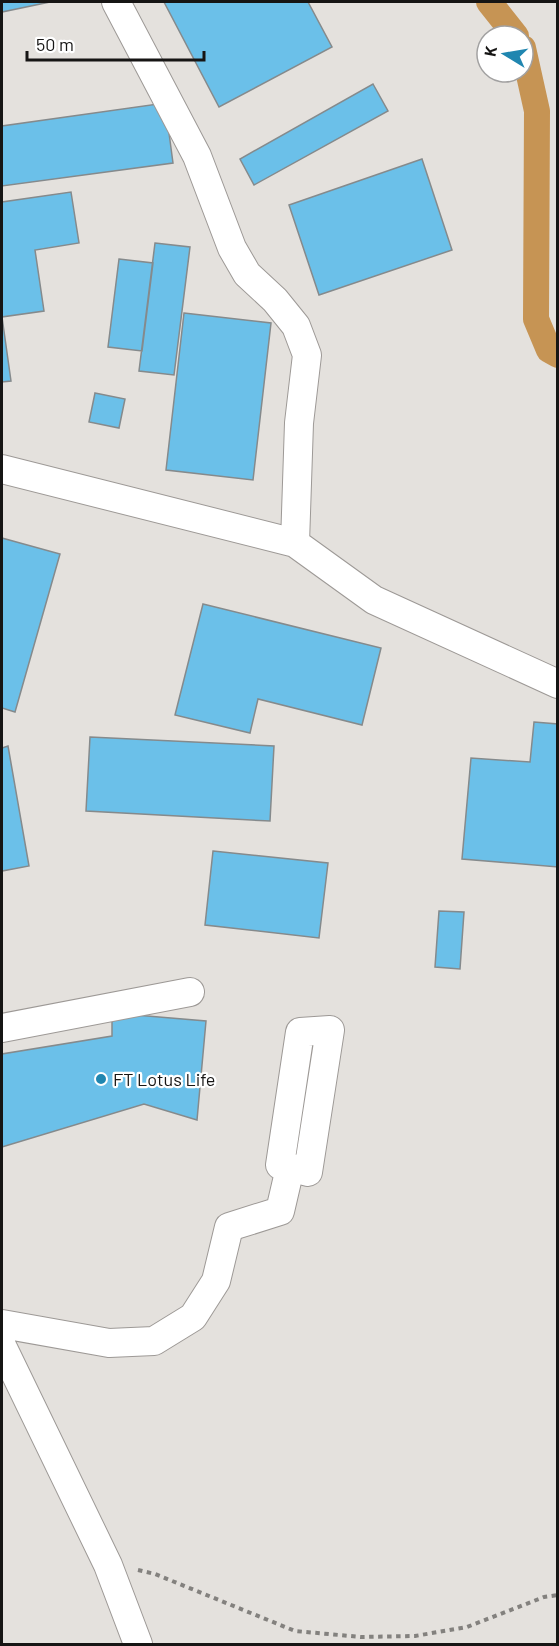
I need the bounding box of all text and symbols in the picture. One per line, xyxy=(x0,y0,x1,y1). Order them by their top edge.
scale bar xyxy=(27,24,204,62)
north arrow xyxy=(475,24,535,84)
text: 50 m xyxy=(36,33,74,55)
text: K xyxy=(480,44,500,58)
place label: FT Lotus Life xyxy=(113,1068,215,1090)
marker: FT Lotus Life xyxy=(94,1072,108,1086)

